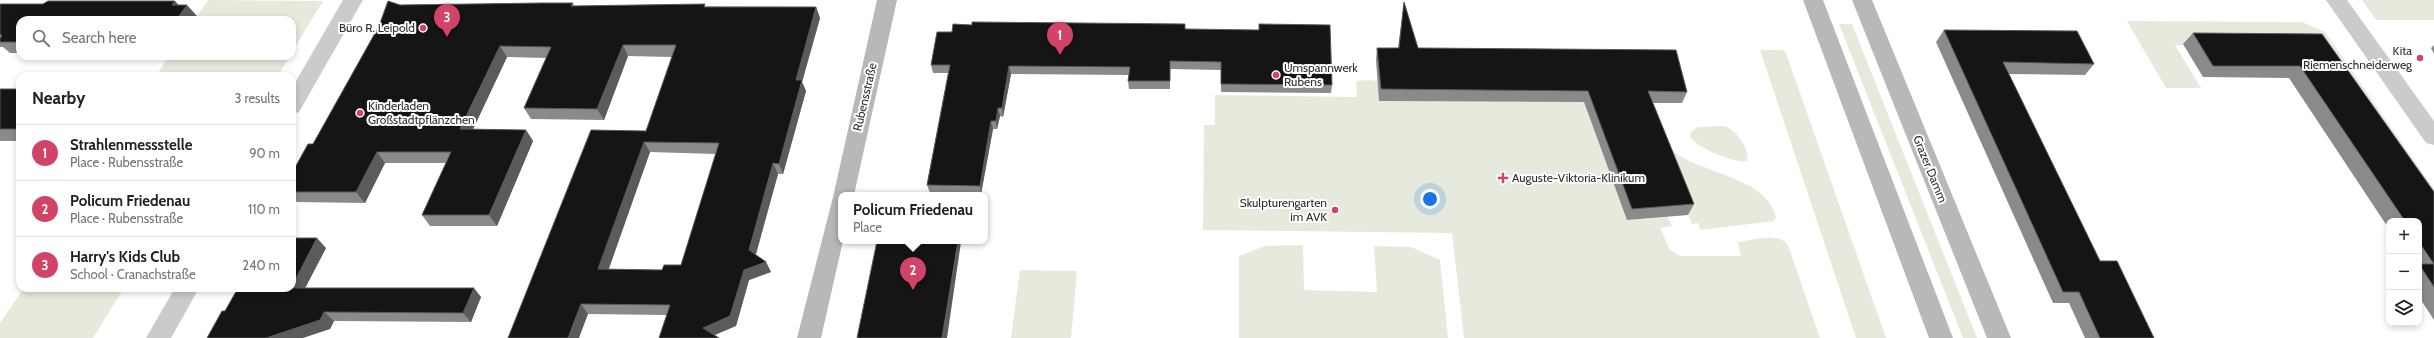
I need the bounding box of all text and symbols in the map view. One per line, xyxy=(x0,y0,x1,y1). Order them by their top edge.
pin: 3 xyxy=(434,4,460,37)
search box xyxy=(16,16,296,60)
place label: Büro R. Leipold xyxy=(339,20,415,35)
pin: 1 xyxy=(1047,22,1073,55)
marker: Büro R. Leipold xyxy=(418,23,428,33)
icon: search xyxy=(30,27,52,49)
text: Search here xyxy=(62,29,137,47)
place label: Kita Riemenschneiderweg xyxy=(2303,43,2413,72)
marker: Kita Riemenschneiderweg xyxy=(2415,53,2425,63)
place label: Umspannwerk Rubens xyxy=(1284,60,1358,89)
street label: Rubensstraße xyxy=(849,61,880,132)
marker: Umspannwerk Rubens xyxy=(1271,70,1281,80)
text: Nearby xyxy=(32,88,85,108)
text: 3 results xyxy=(234,90,280,106)
place label: Kinderladen Großstadtpflänzchen xyxy=(368,98,475,127)
marker: Kinderladen Großstadtpflänzchen xyxy=(355,108,365,118)
street label: Grazer Damm xyxy=(1910,133,1951,205)
text: Strahlenmessstelle xyxy=(70,136,192,154)
text: 1 xyxy=(43,145,47,161)
text: 90 m xyxy=(249,145,280,161)
text: Place · Rubensstraße xyxy=(70,154,183,170)
place label: Auguste-Viktoria-Klinikum xyxy=(1512,170,1645,185)
marker: Auguste-Viktoria-Klinikum xyxy=(1497,172,1509,184)
your location xyxy=(1420,189,1440,209)
text: Policum Friedenau xyxy=(70,192,190,210)
popup xyxy=(838,192,988,244)
place label: Skulpturengarten im AVK xyxy=(1240,195,1327,224)
text: 2 xyxy=(42,201,48,217)
text: 110 m xyxy=(248,201,280,217)
text: Policum Friedenau xyxy=(853,201,973,219)
marker: Skulpturengarten im AVK xyxy=(1330,205,1340,215)
text: Place · Rubensstraße xyxy=(70,210,183,226)
map controls xyxy=(2386,218,2422,326)
button: + xyxy=(2386,218,2422,254)
text: Place xyxy=(853,219,882,235)
text: Harry's Kids Club xyxy=(70,248,180,266)
button: − xyxy=(2386,254,2422,290)
text: 3 xyxy=(41,257,49,273)
text: 240 m xyxy=(242,257,280,273)
pin: 2 xyxy=(900,257,926,290)
text: School · Cranachstraße xyxy=(70,266,196,282)
button: layers xyxy=(2386,290,2422,326)

